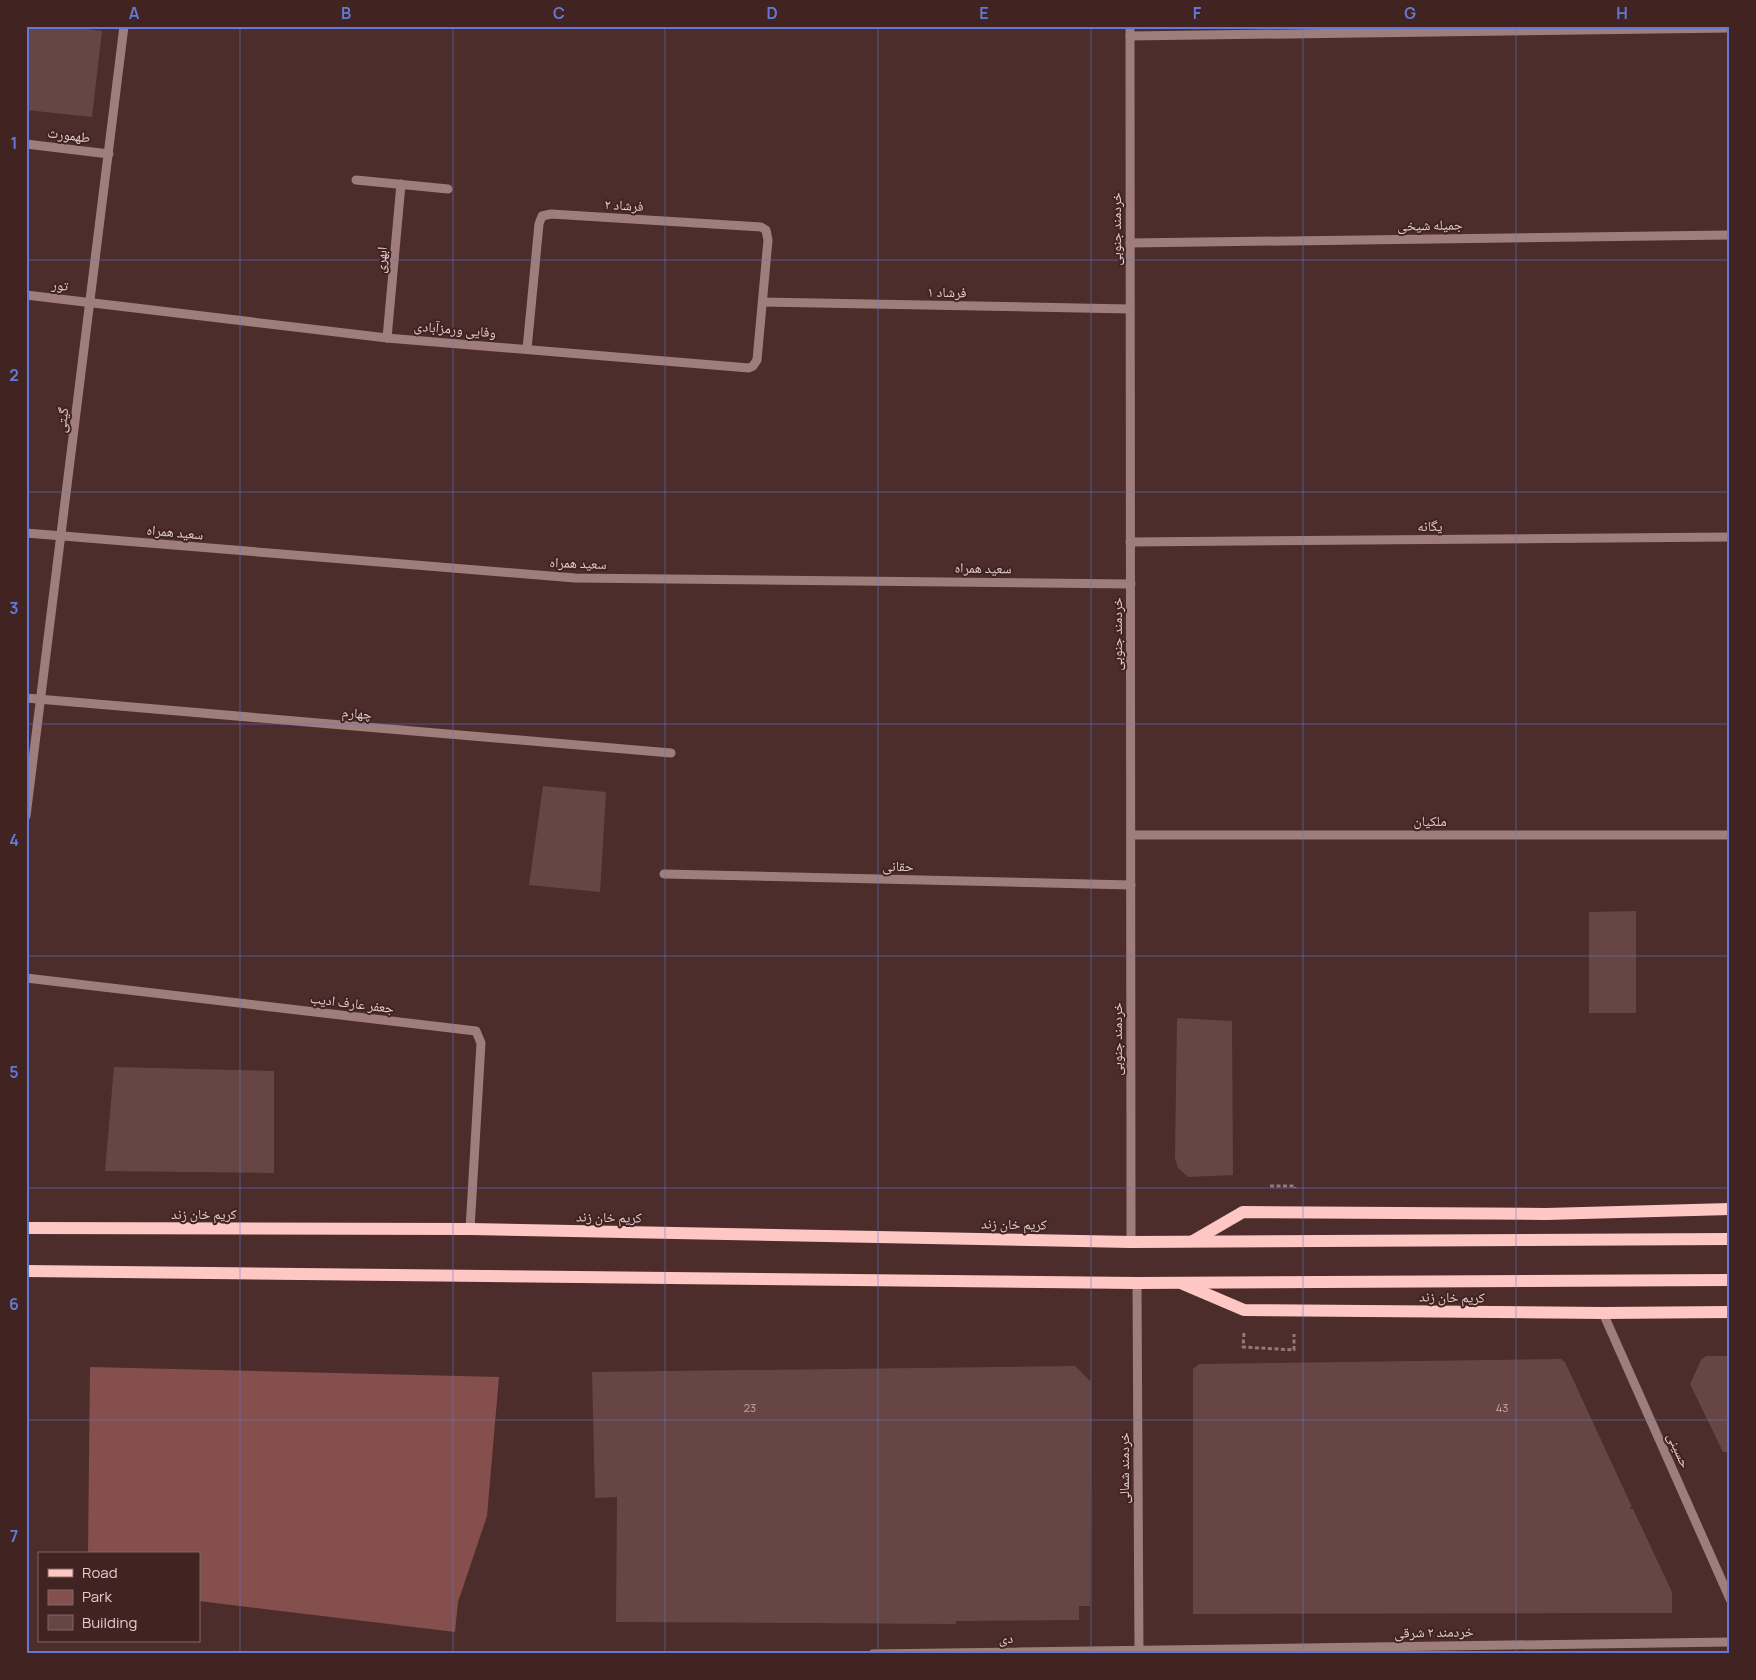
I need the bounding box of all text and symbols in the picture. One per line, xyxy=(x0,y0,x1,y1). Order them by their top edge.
text: A xyxy=(129,2,140,24)
text: B xyxy=(341,2,351,24)
text: C xyxy=(553,2,565,24)
text: D xyxy=(766,2,778,24)
text: E xyxy=(979,2,989,24)
text: F xyxy=(1193,2,1202,24)
text: G xyxy=(1404,2,1416,24)
text: H xyxy=(1616,2,1628,24)
street label: طهمورث xyxy=(47,122,92,147)
text: 1 xyxy=(10,132,18,154)
street label: خردمند جنوبی xyxy=(1106,192,1125,266)
street label: فرشاد ۲ xyxy=(604,194,644,215)
street label: جمیله شیخی xyxy=(1397,214,1463,235)
street label: ابهری xyxy=(370,246,391,274)
street label: تور xyxy=(50,274,70,295)
street label: فرشاد ۱ xyxy=(927,282,967,301)
street label: وفایی ورمزآبادی xyxy=(413,315,497,342)
text: 2 xyxy=(9,364,19,386)
street label: گیتی xyxy=(51,406,73,434)
street label: یگانه xyxy=(1418,516,1443,535)
street label: سعید همراه xyxy=(146,520,204,543)
street label: سعید همراه xyxy=(549,552,607,573)
street label: سعید همراه xyxy=(954,558,1012,577)
text: 3 xyxy=(9,597,19,619)
street label: خردمند جنوبی xyxy=(1107,597,1126,671)
street label: چهارم xyxy=(341,702,373,724)
street label: ملکیان xyxy=(1413,811,1447,830)
text: 4 xyxy=(9,829,19,851)
street label: حقانی xyxy=(882,856,914,875)
street label: جعفر عارف ادیب xyxy=(309,988,395,1017)
street label: خردمند جنوبی xyxy=(1107,1002,1126,1076)
text: 5 xyxy=(9,1061,19,1083)
street label: کریم خان زند xyxy=(171,1204,237,1224)
street label: کریم خان زند xyxy=(576,1206,642,1228)
street label: کریم خان زند xyxy=(981,1213,1047,1235)
street label: کریم خان زند xyxy=(1419,1286,1485,1308)
text: 6 xyxy=(9,1293,19,1315)
house number: 23 xyxy=(744,1400,756,1415)
house number: 43 xyxy=(1496,1400,1508,1415)
street label: حسینی xyxy=(1663,1429,1696,1471)
street label: خردمند شمالی xyxy=(1114,1432,1133,1504)
text: 7 xyxy=(10,1525,18,1547)
legend xyxy=(38,1552,200,1642)
text: Road xyxy=(82,1562,118,1583)
text: Park xyxy=(82,1586,112,1607)
text: Building xyxy=(82,1612,137,1633)
street label: خردمند ۲ شرقی xyxy=(1394,1621,1474,1642)
street label: دی xyxy=(999,1628,1014,1647)

